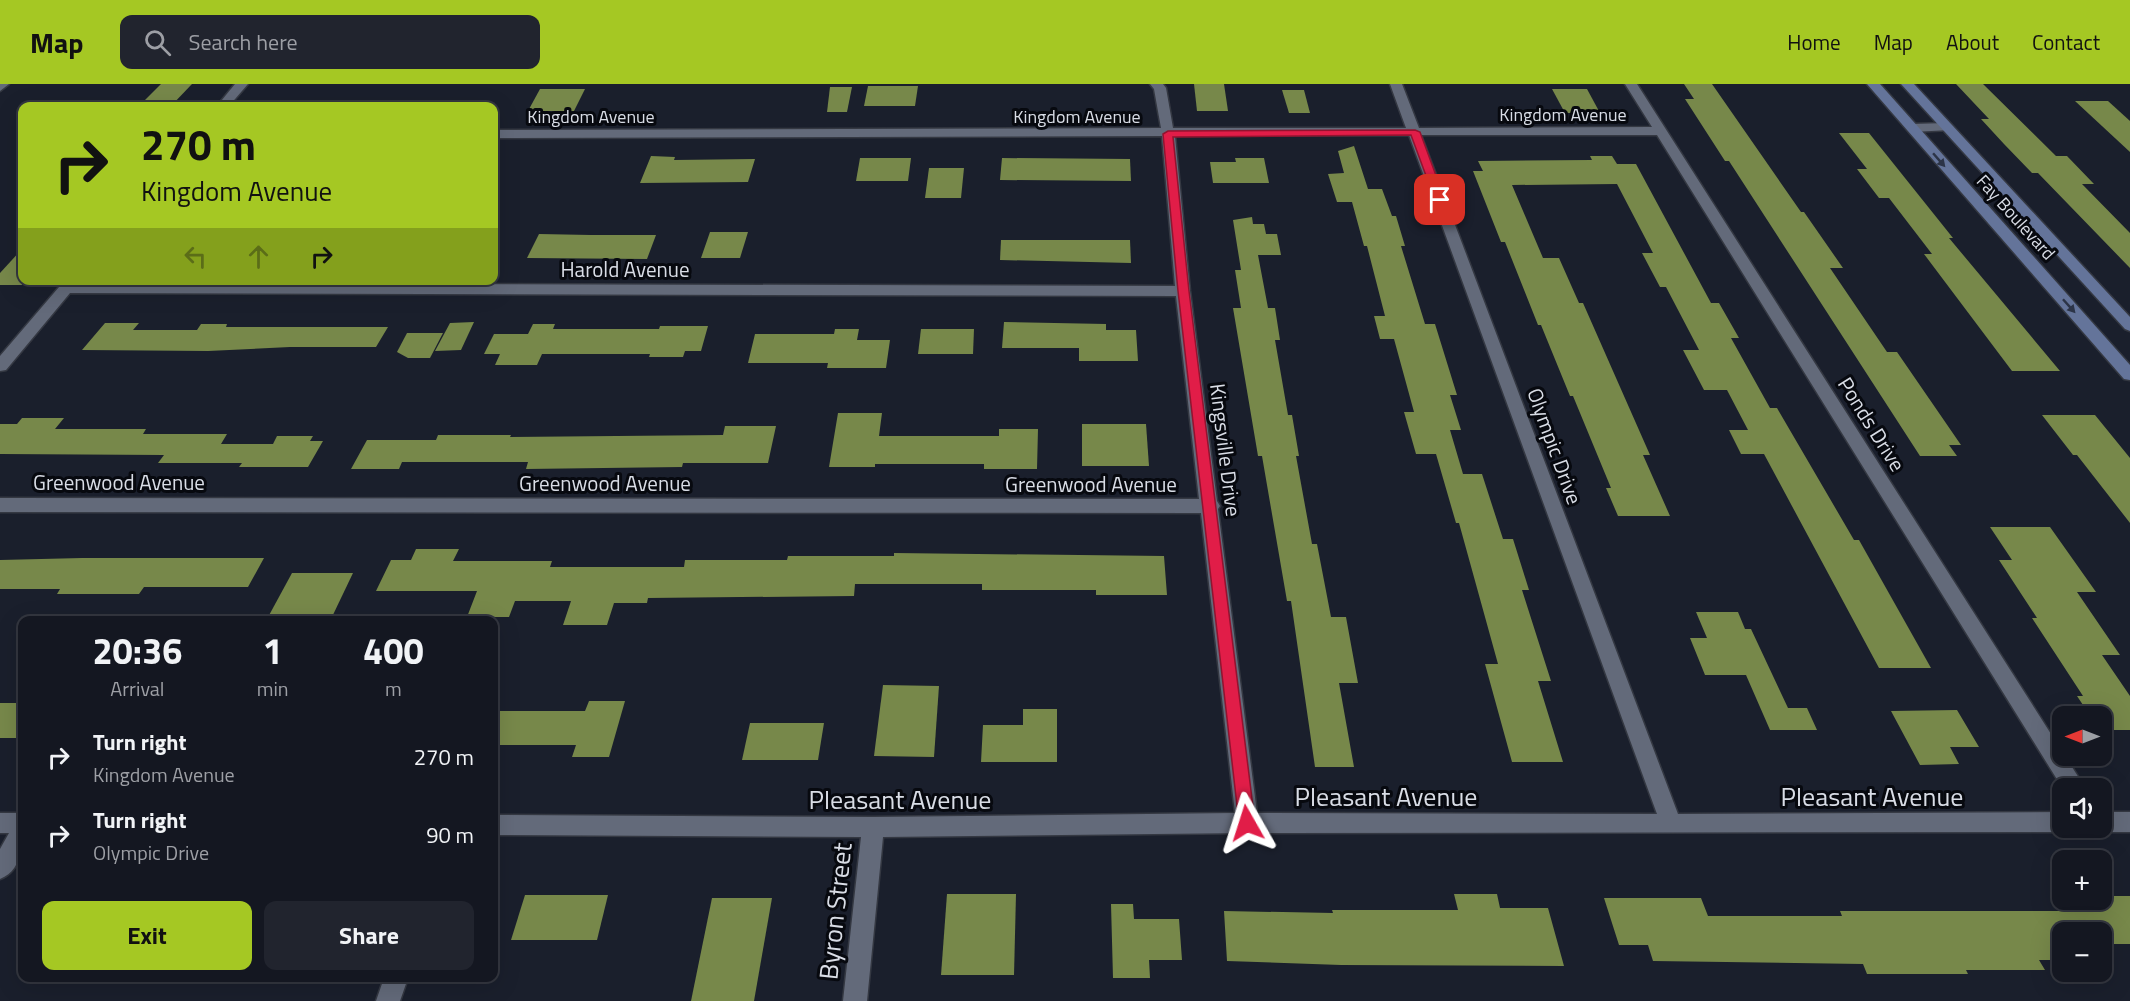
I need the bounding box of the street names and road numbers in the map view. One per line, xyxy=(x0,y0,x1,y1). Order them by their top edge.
street label: Kingdom Avenue xyxy=(1499,101,1627,128)
street label: Kingdom Avenue xyxy=(527,103,655,130)
street label: Kingdom Avenue xyxy=(1013,103,1141,130)
street label: Fay Boulevard xyxy=(1970,168,2062,266)
street label: Harold Avenue xyxy=(560,253,690,285)
street label: Ponds Drive xyxy=(1830,371,1914,477)
street label: Kingsville Drive xyxy=(1202,382,1250,518)
street label: Olympic Drive xyxy=(1519,383,1591,509)
street label: Greenwood Avenue xyxy=(33,466,205,498)
street label: Greenwood Avenue xyxy=(519,467,691,499)
street label: Greenwood Avenue xyxy=(1005,468,1177,500)
street label: Pleasant Avenue xyxy=(1295,777,1477,816)
street label: Pleasant Avenue xyxy=(1781,777,1963,816)
street label: Pleasant Avenue xyxy=(809,780,991,819)
street label: Byron Street xyxy=(808,841,862,981)

